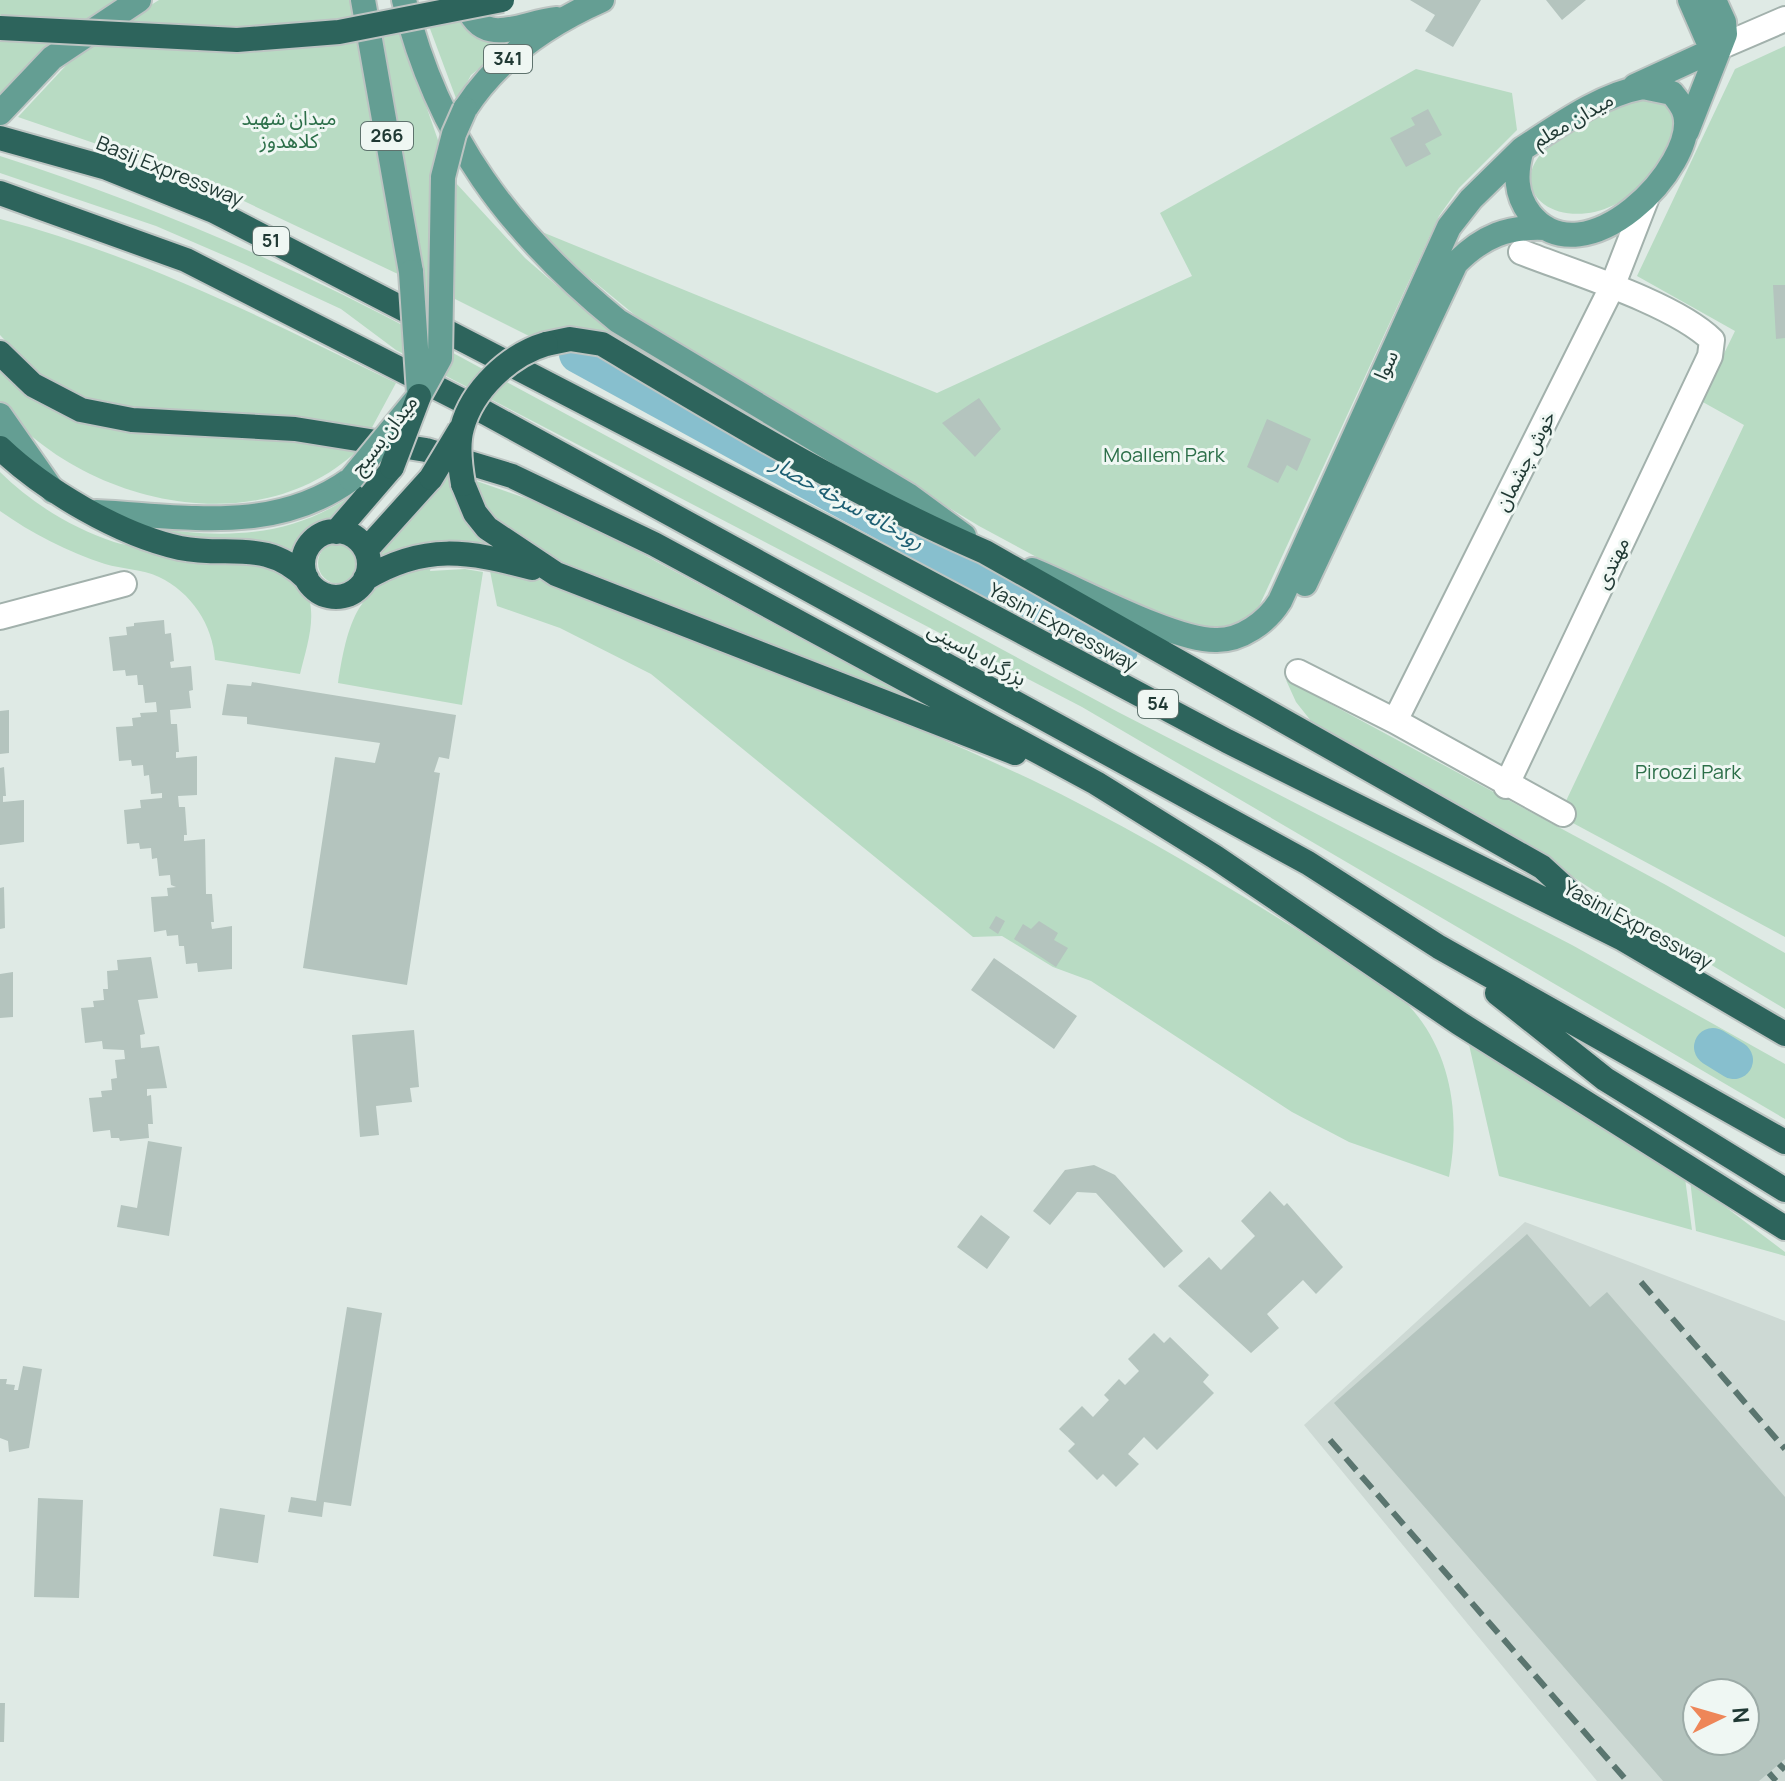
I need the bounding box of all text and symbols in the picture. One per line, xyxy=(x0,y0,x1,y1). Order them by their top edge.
road number: 341 xyxy=(484,45,532,73)
street label: میدان معلم xyxy=(1527,86,1619,155)
park label: میدان شهید کلاهدوز xyxy=(242,104,336,154)
road number: 266 xyxy=(361,122,413,150)
street label: Basij Expressway xyxy=(93,129,248,213)
road number: 51 xyxy=(253,227,289,255)
street label: سوا xyxy=(1367,346,1404,384)
street label: میدان بسیج xyxy=(344,389,425,481)
street label: خوش چشمان xyxy=(1488,406,1561,516)
park label: Moallem Park xyxy=(1103,441,1226,468)
water label: رودخانه سرخه حصار xyxy=(765,447,930,556)
street label: مهتدی xyxy=(1588,533,1635,593)
street label: Yasini Expressway xyxy=(984,576,1143,677)
street label: بزرگراه یاسینی xyxy=(923,615,1031,692)
road number: 54 xyxy=(1138,690,1178,718)
park label: Piroozi Park xyxy=(1635,758,1742,785)
street label: Yasini Expressway xyxy=(1559,874,1718,975)
north arrow xyxy=(1681,1677,1761,1757)
text: N xyxy=(1725,1706,1757,1724)

